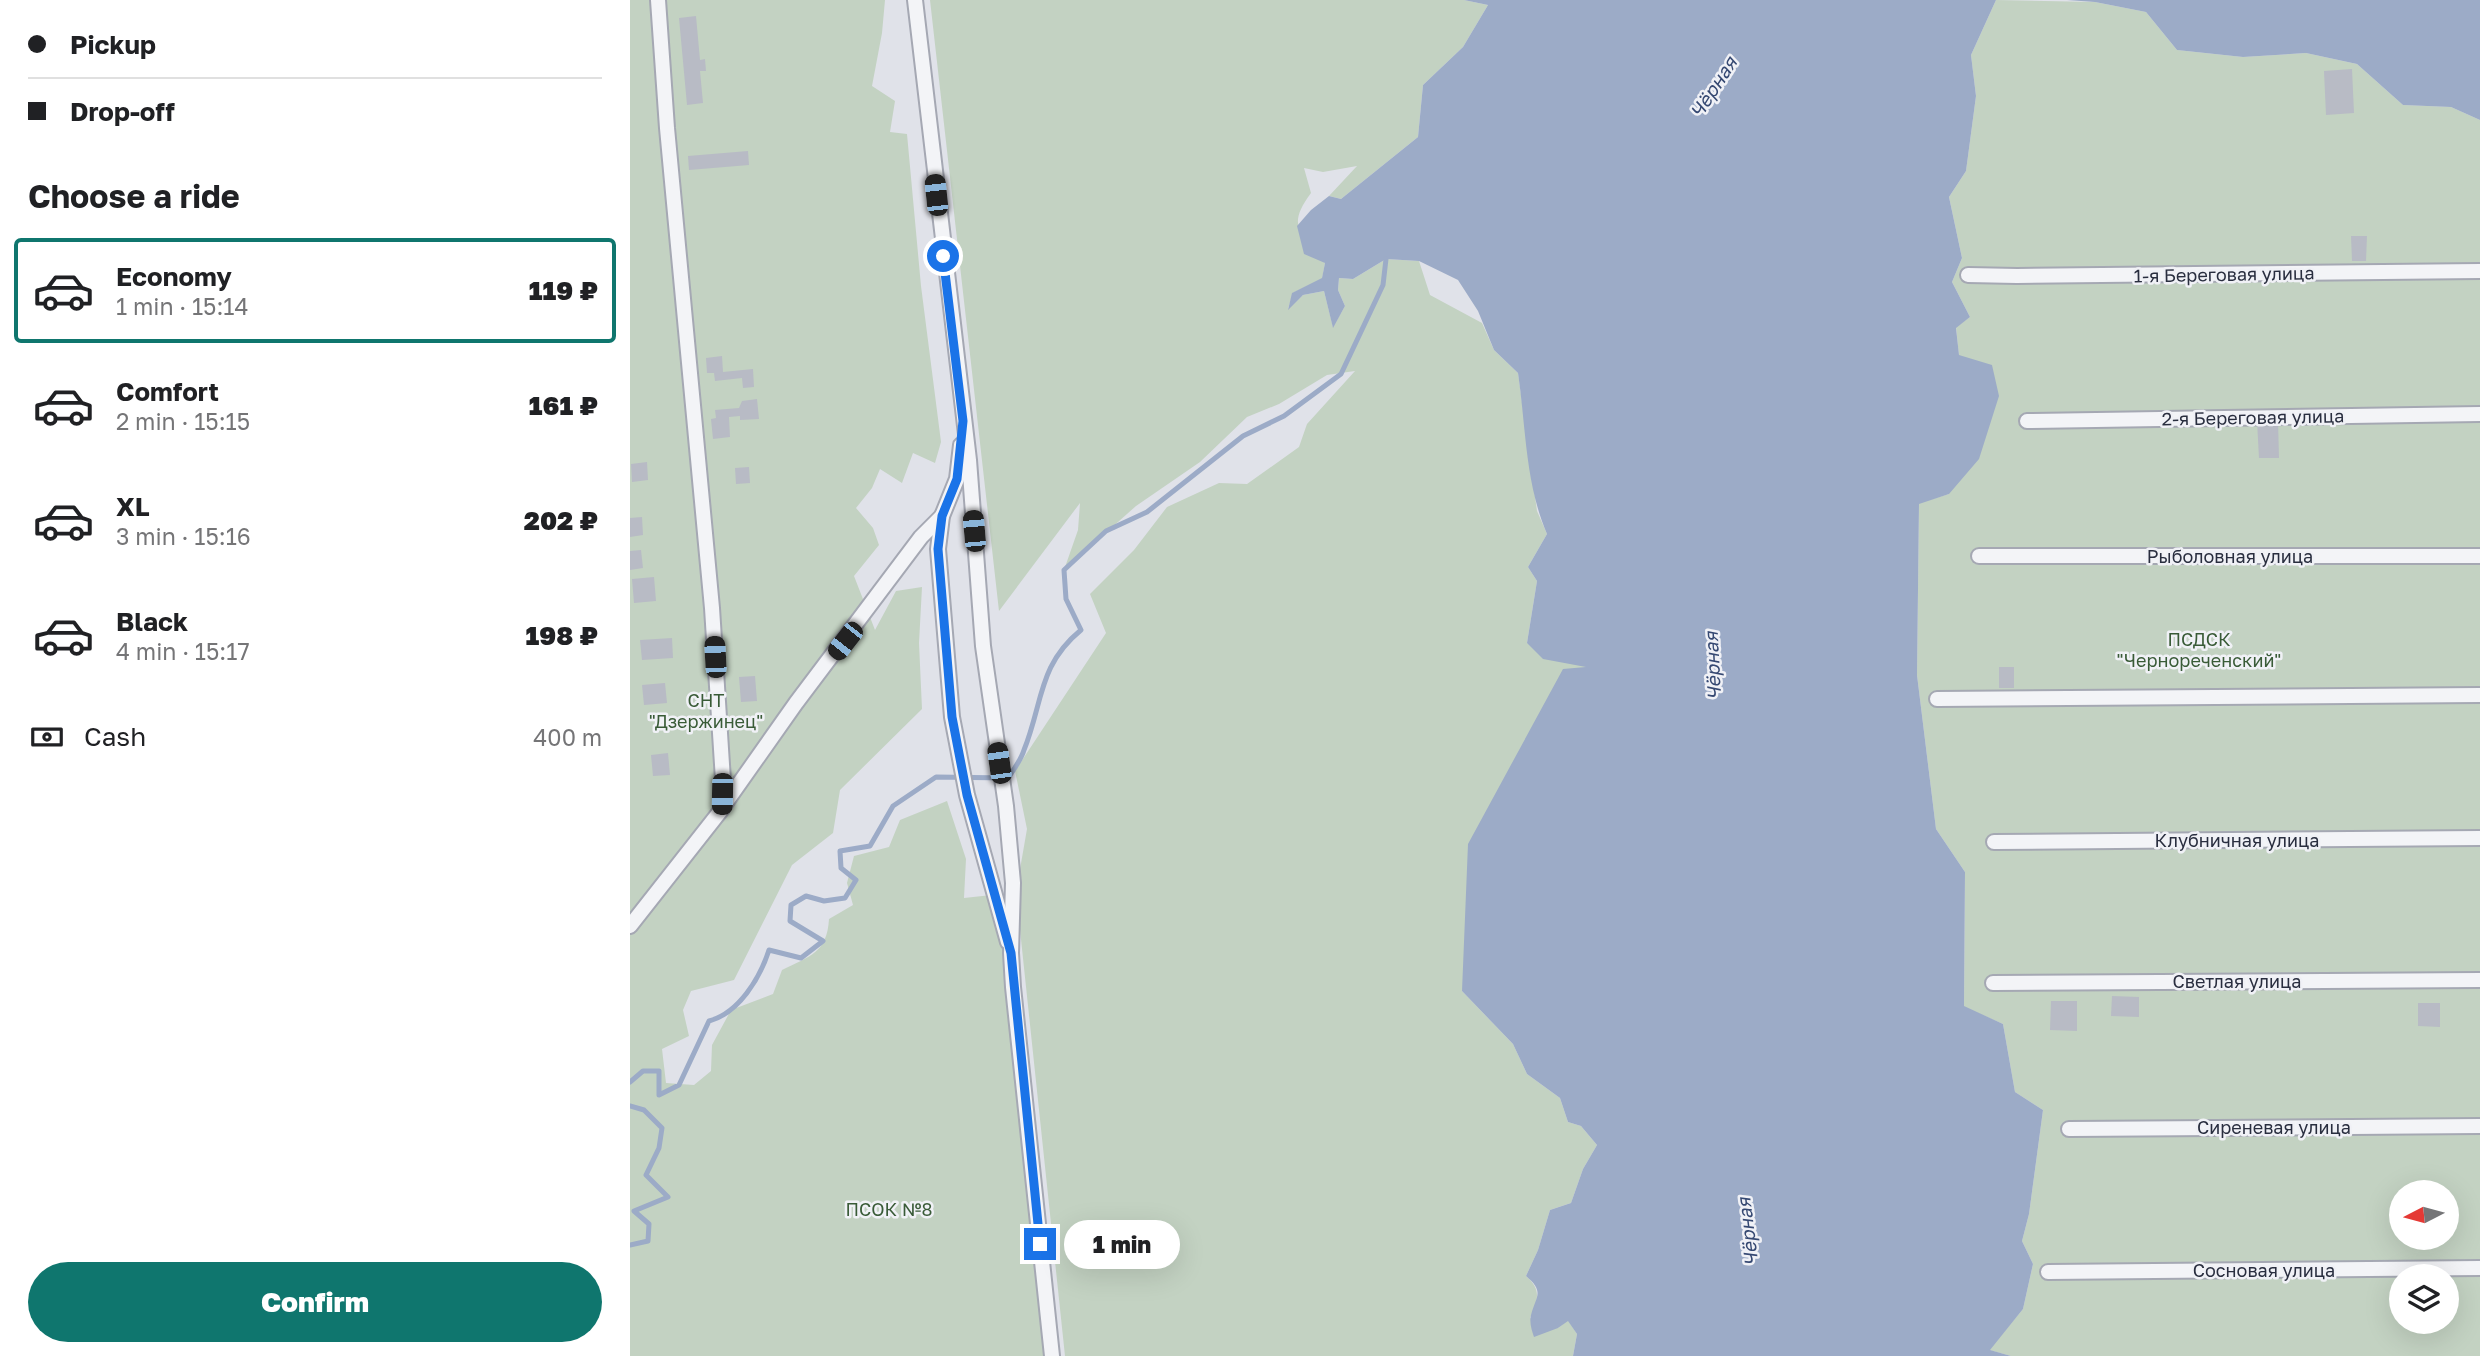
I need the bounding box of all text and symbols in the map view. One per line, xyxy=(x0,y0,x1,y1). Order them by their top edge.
text: Pickup xyxy=(70,29,156,60)
water label: Чёрная xyxy=(1685,51,1742,122)
text: Drop-off xyxy=(70,96,175,127)
car xyxy=(924,173,949,217)
text: Choose a ride xyxy=(28,177,240,215)
route start xyxy=(927,240,959,272)
icon: car xyxy=(32,259,95,322)
text: Economy xyxy=(116,261,232,292)
street label: 1-я Береговая улица xyxy=(2133,261,2315,287)
text: 119 ₽ xyxy=(529,275,598,306)
text: 1 min · 15:14 xyxy=(116,292,249,320)
icon: car xyxy=(32,374,95,437)
text: Comfort xyxy=(116,376,219,407)
text: 161 ₽ xyxy=(529,390,598,421)
street label: 2-я Береговая улица xyxy=(2161,404,2345,430)
text: 2 min · 15:15 xyxy=(116,407,250,435)
icon: car xyxy=(32,489,95,552)
text: XL xyxy=(116,491,150,522)
text: 202 ₽ xyxy=(524,505,598,536)
car xyxy=(962,509,987,553)
text: 3 min · 15:16 xyxy=(116,522,251,550)
street label: Рыболовная улица xyxy=(2147,545,2313,567)
icon: car xyxy=(32,604,95,667)
text: Black xyxy=(116,606,188,637)
car xyxy=(824,618,867,664)
text: 198 ₽ xyxy=(526,620,598,651)
park label: ПСДСК "Чернореченский" xyxy=(2117,628,2281,671)
water label: Чёрная xyxy=(1699,630,1725,701)
car xyxy=(704,635,727,679)
text: 4 min · 15:17 xyxy=(116,637,250,665)
park label: СНТ "Дзержинец" xyxy=(649,689,763,732)
icon: cash xyxy=(28,718,66,756)
text: Cash xyxy=(84,721,146,752)
text: 400 m xyxy=(533,723,602,751)
car xyxy=(986,741,1013,785)
car xyxy=(712,773,733,815)
street label: Клубничная улица xyxy=(2155,829,2319,851)
street label: Светлая улица xyxy=(2173,970,2301,992)
street label: Сиреневая улица xyxy=(2197,1116,2351,1138)
north arrow xyxy=(2389,1180,2459,1250)
map controls xyxy=(2389,1180,2459,1334)
water label: Чёрная xyxy=(1731,1195,1763,1267)
park label: ПСОК №8 xyxy=(846,1198,932,1220)
callout: 1 min xyxy=(1064,1220,1180,1268)
route end xyxy=(1024,1228,1056,1260)
text: 1 min xyxy=(1093,1230,1151,1258)
street label: Сосновая улица xyxy=(2193,1259,2335,1281)
button: Confirm xyxy=(28,1262,602,1342)
button: layers xyxy=(2389,1264,2459,1334)

